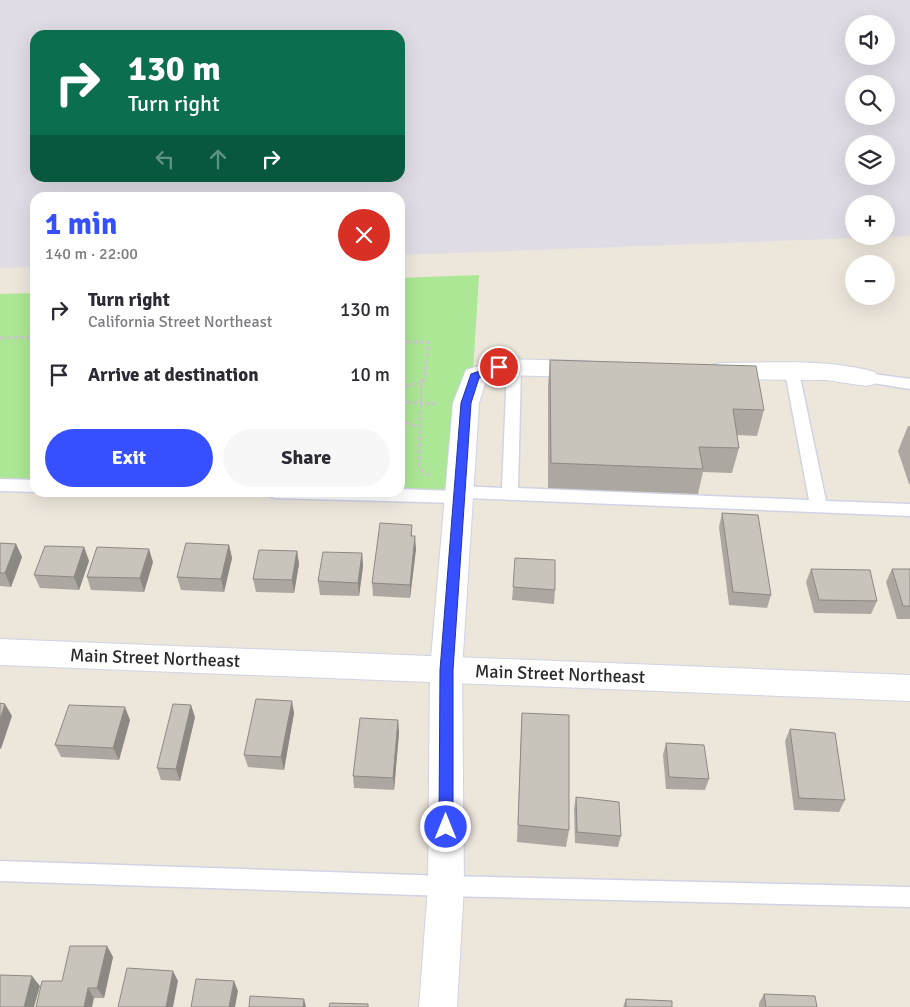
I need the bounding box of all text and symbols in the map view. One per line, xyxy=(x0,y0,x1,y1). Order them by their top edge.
map controls xyxy=(845,15,895,305)
button: sound xyxy=(845,15,895,65)
text: 130 m xyxy=(128,47,221,90)
icon: right xyxy=(45,50,110,115)
button: search xyxy=(845,75,895,125)
text: Turn right xyxy=(128,90,220,117)
button: layers xyxy=(845,135,895,185)
icon: left xyxy=(151,145,179,173)
icon: ahead xyxy=(204,145,232,173)
icon: right xyxy=(257,145,285,173)
button: + xyxy=(845,195,895,245)
text: 1 min xyxy=(45,206,117,243)
button: close xyxy=(338,209,390,261)
text: 140 m · 22:00 xyxy=(45,244,138,264)
button: − xyxy=(845,255,895,305)
text: Turn right xyxy=(88,288,170,312)
icon: right xyxy=(45,296,73,324)
text: 130 m xyxy=(340,298,390,322)
text: California Street Northeast xyxy=(88,312,272,332)
pin xyxy=(478,346,520,388)
icon: arrive xyxy=(485,353,513,381)
icon: arrive xyxy=(45,361,73,389)
text: Arrive at destination xyxy=(88,363,259,387)
text: 10 m xyxy=(350,363,390,387)
button: Exit xyxy=(45,429,213,487)
button: Share xyxy=(223,429,390,487)
street label: Main Street Northeast xyxy=(70,644,240,672)
street label: Main Street Northeast xyxy=(475,660,645,688)
position arrow xyxy=(419,800,471,852)

